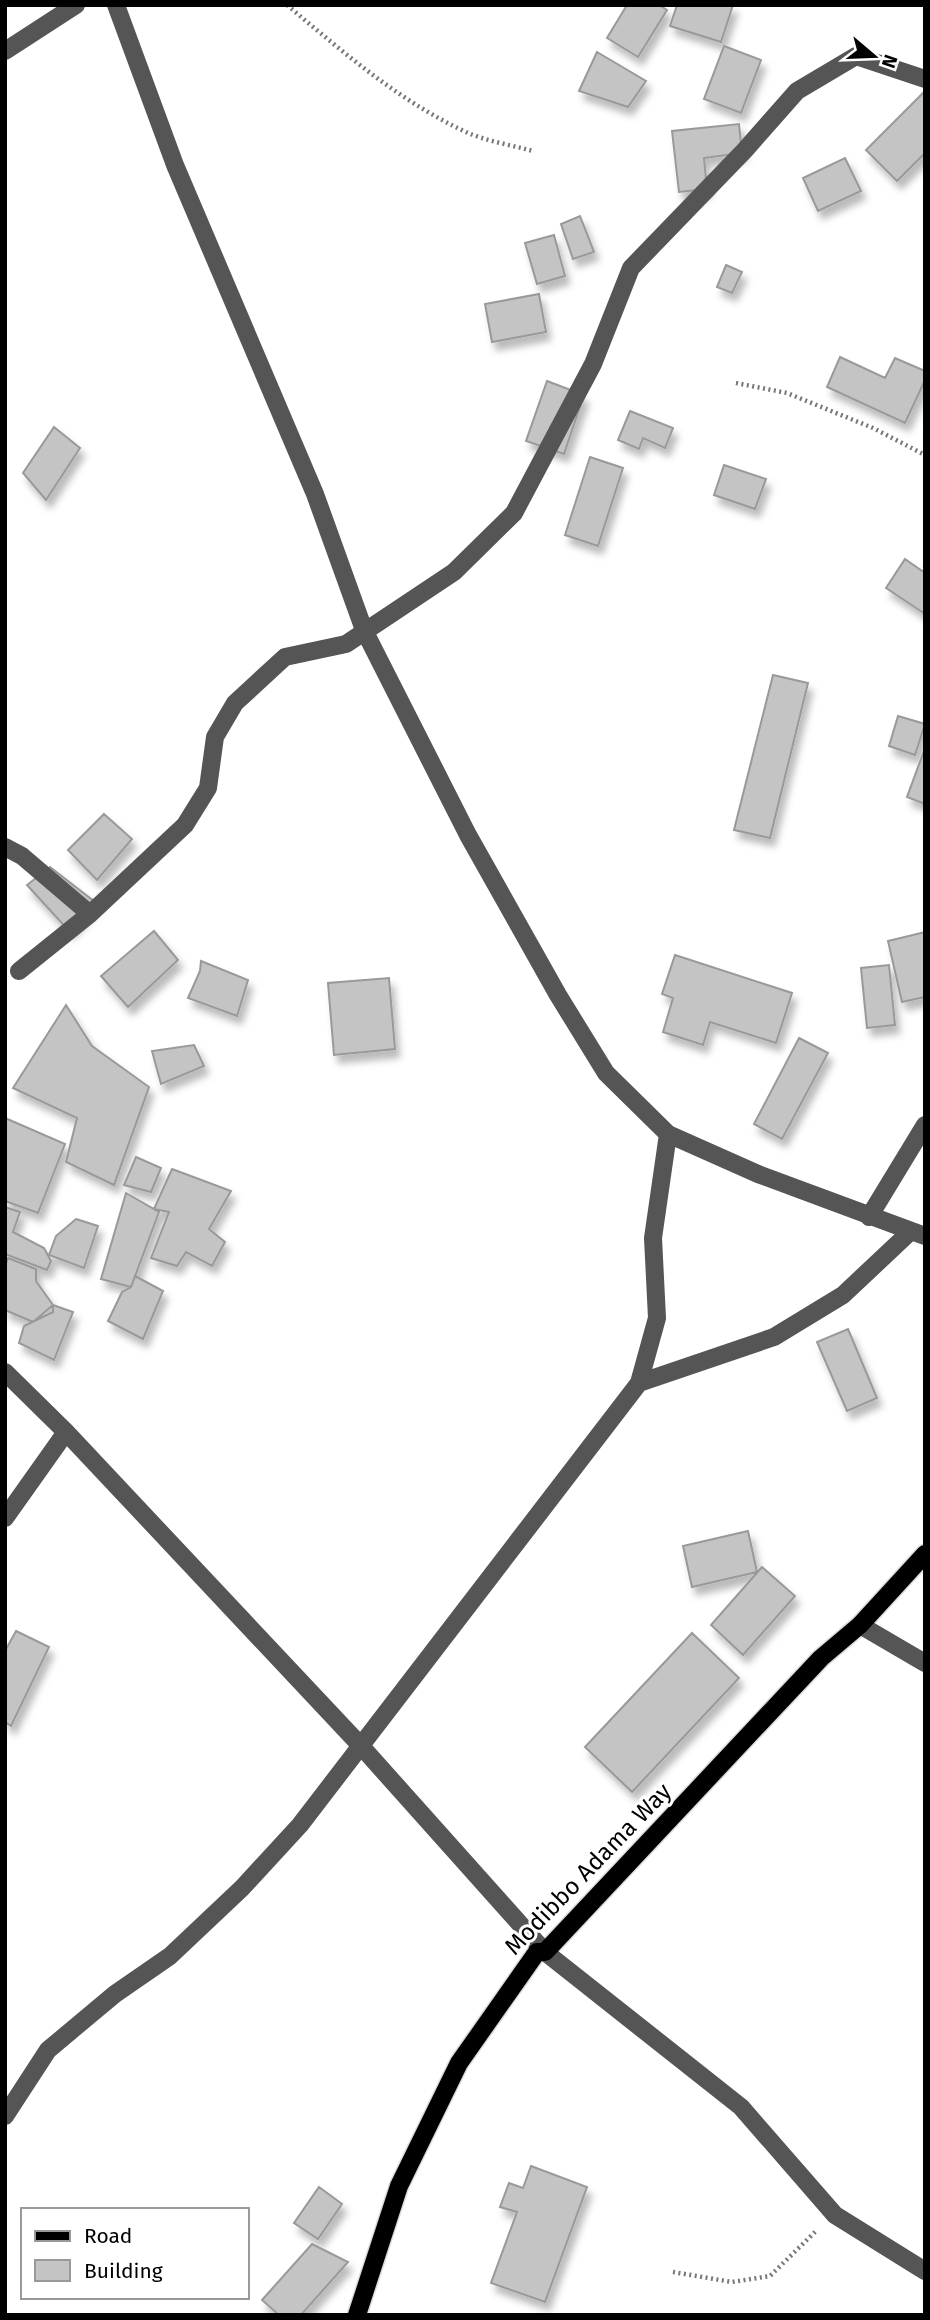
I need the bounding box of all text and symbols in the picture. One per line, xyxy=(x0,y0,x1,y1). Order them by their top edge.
north arrow xyxy=(839,21,909,91)
text: N xyxy=(877,52,903,71)
street label: Modibbo Adama Way xyxy=(499,1777,677,1961)
legend xyxy=(21,2208,248,2299)
text: Road xyxy=(84,2223,132,2249)
text: Building xyxy=(84,2258,163,2284)

